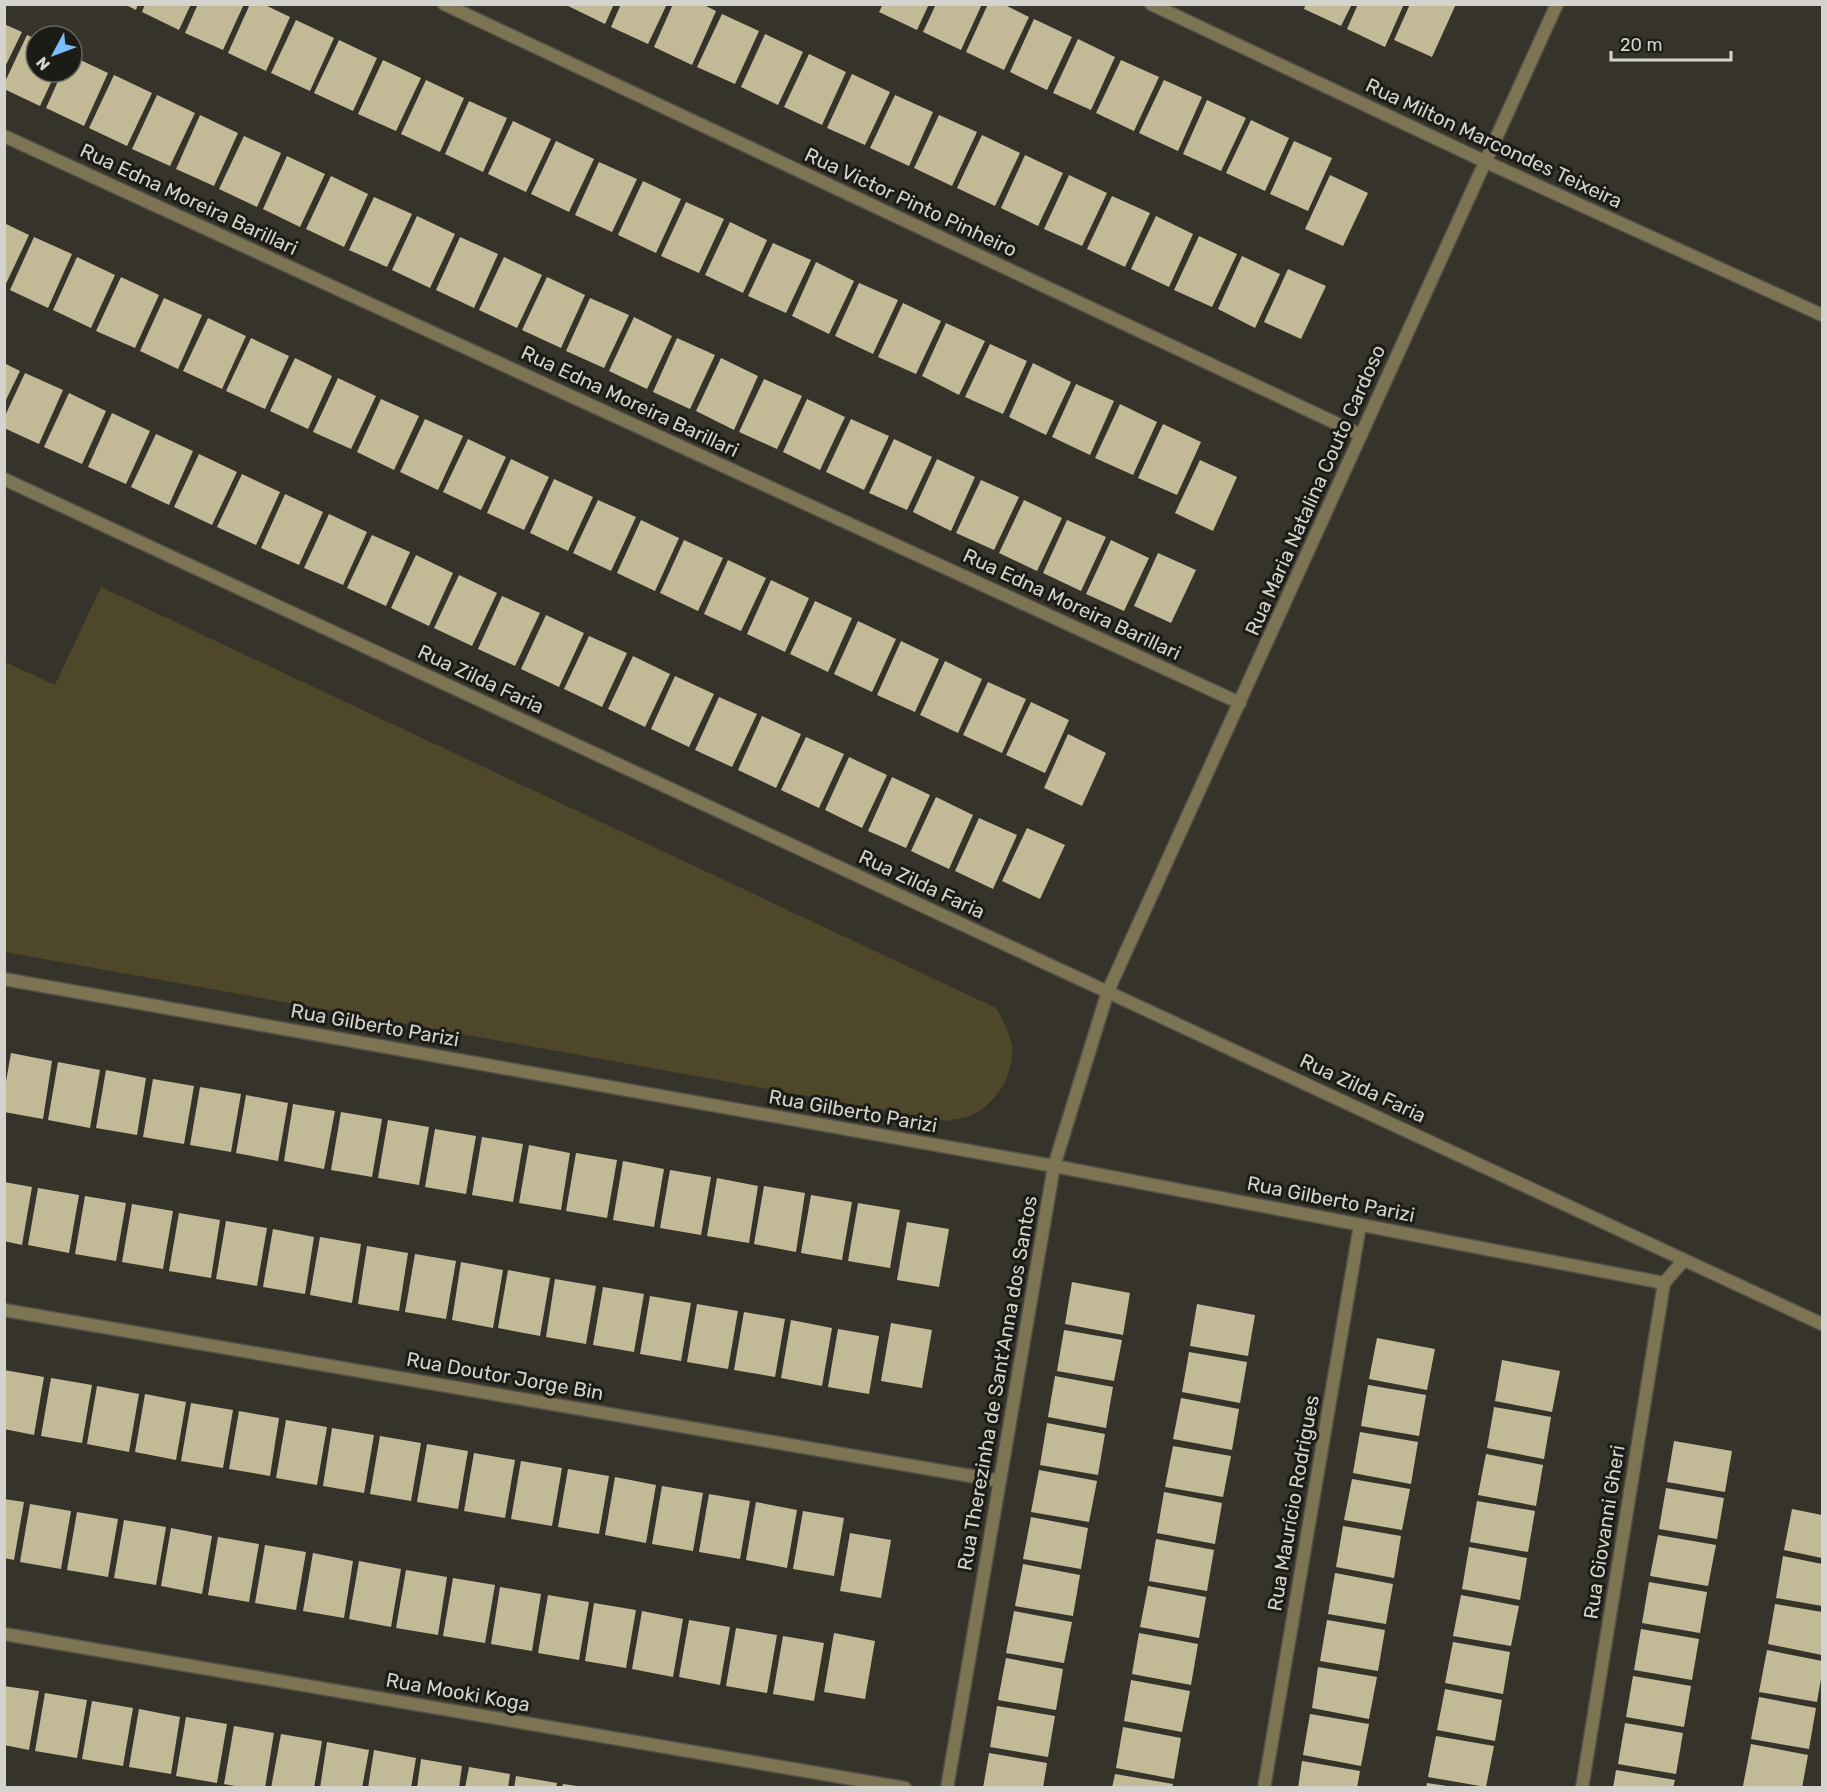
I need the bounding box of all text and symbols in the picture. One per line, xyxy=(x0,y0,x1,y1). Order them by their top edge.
north arrow xyxy=(24,24,84,84)
scale bar xyxy=(1611,24,1731,62)
text: 20 m xyxy=(1620,34,1662,56)
text: N xyxy=(32,53,54,74)
street label: Rua Milton Marcondes Teixeira xyxy=(1362,73,1626,213)
street label: Rua Edna Moreira Barillari xyxy=(76,138,302,260)
street label: Rua Victor Pinto Pinheiro xyxy=(801,142,1021,262)
street label: Rua Edna Moreira Barillari xyxy=(517,340,743,462)
street label: Rua Maria Natalina Couto Cardoso xyxy=(1240,341,1390,639)
street label: Rua Edna Moreira Barillari xyxy=(959,543,1185,665)
street label: Rua Zilda Faria xyxy=(414,639,548,719)
street label: Rua Zilda Faria xyxy=(855,844,989,924)
street label: Rua Gilberto Parizi xyxy=(289,998,461,1052)
street label: Rua Zilda Faria xyxy=(1296,1048,1430,1128)
street label: Rua Gilberto Parizi xyxy=(767,1084,939,1138)
street label: Rua Gilberto Parizi xyxy=(1245,1171,1417,1227)
street label: Rua Therezinha de Sant'Anna dos Santos xyxy=(952,1194,1042,1572)
street label: Rua Doutor Jorge Bin xyxy=(405,1347,605,1405)
street label: Rua Maurício Rodrigues xyxy=(1262,1393,1324,1613)
street label: Rua Giovanni Gheri xyxy=(1578,1443,1630,1621)
street label: Rua Mooki Koga xyxy=(384,1668,532,1716)

